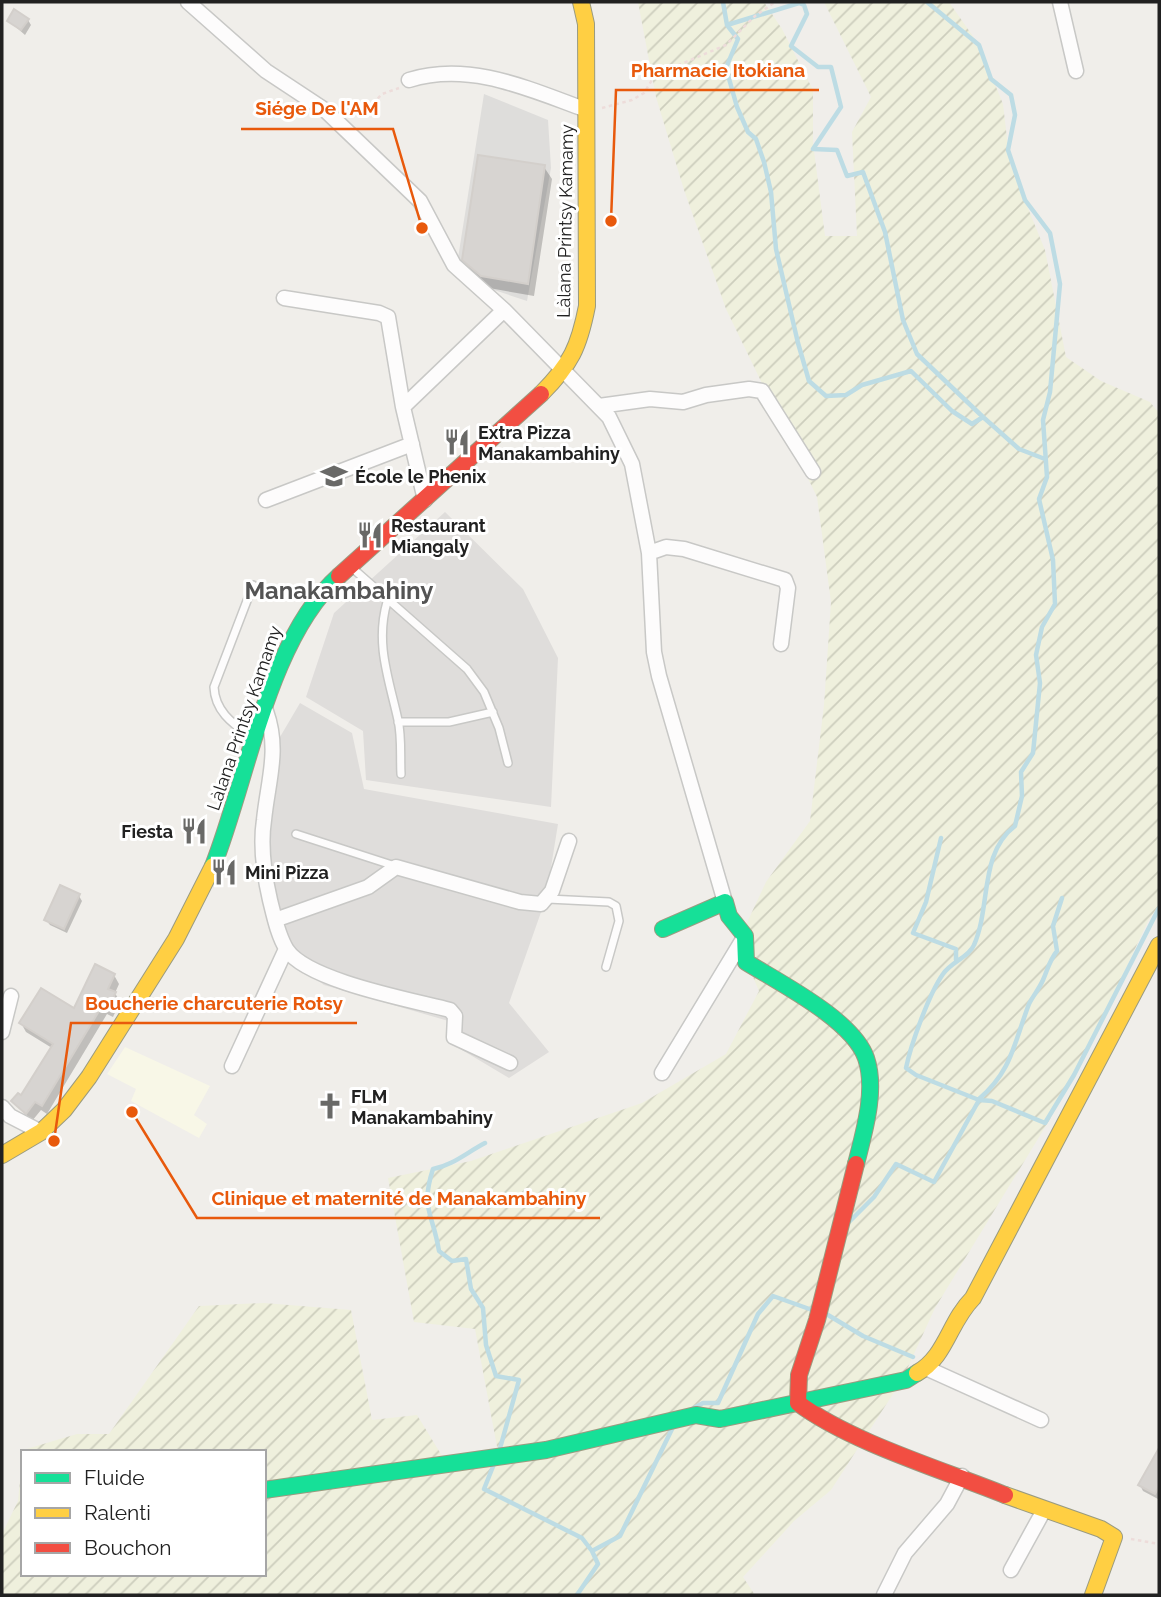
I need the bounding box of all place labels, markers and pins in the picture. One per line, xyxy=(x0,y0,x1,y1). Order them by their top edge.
callout: Pharmacie Itokiana xyxy=(616,50,819,90)
callout: Siége De l'AM xyxy=(241,89,393,129)
place label: Extra Pizza Manakambahiny xyxy=(478,422,620,464)
restaurant icon: Extra Pizza Manakambahiny xyxy=(442,427,472,457)
school or university icon: École le Phenix xyxy=(319,461,349,491)
place label: École le Phenix xyxy=(355,466,487,487)
place label: Restaurant Miangaly xyxy=(391,515,486,557)
restaurant icon: Restaurant Miangaly xyxy=(355,520,385,550)
restaurant icon: Fiesta xyxy=(179,816,209,846)
place label: Fiesta xyxy=(121,821,173,842)
restaurant icon: Mini Pizza xyxy=(209,857,239,887)
place label: Mini Pizza xyxy=(245,862,329,883)
callout: Boucherie charcuterie Rotsy xyxy=(71,983,357,1023)
place label: FLM Manakambahiny xyxy=(351,1086,493,1128)
church icon: FLM Manakambahiny xyxy=(315,1091,345,1121)
callout: Clinique et maternité de Manakambahiny xyxy=(197,1178,600,1218)

